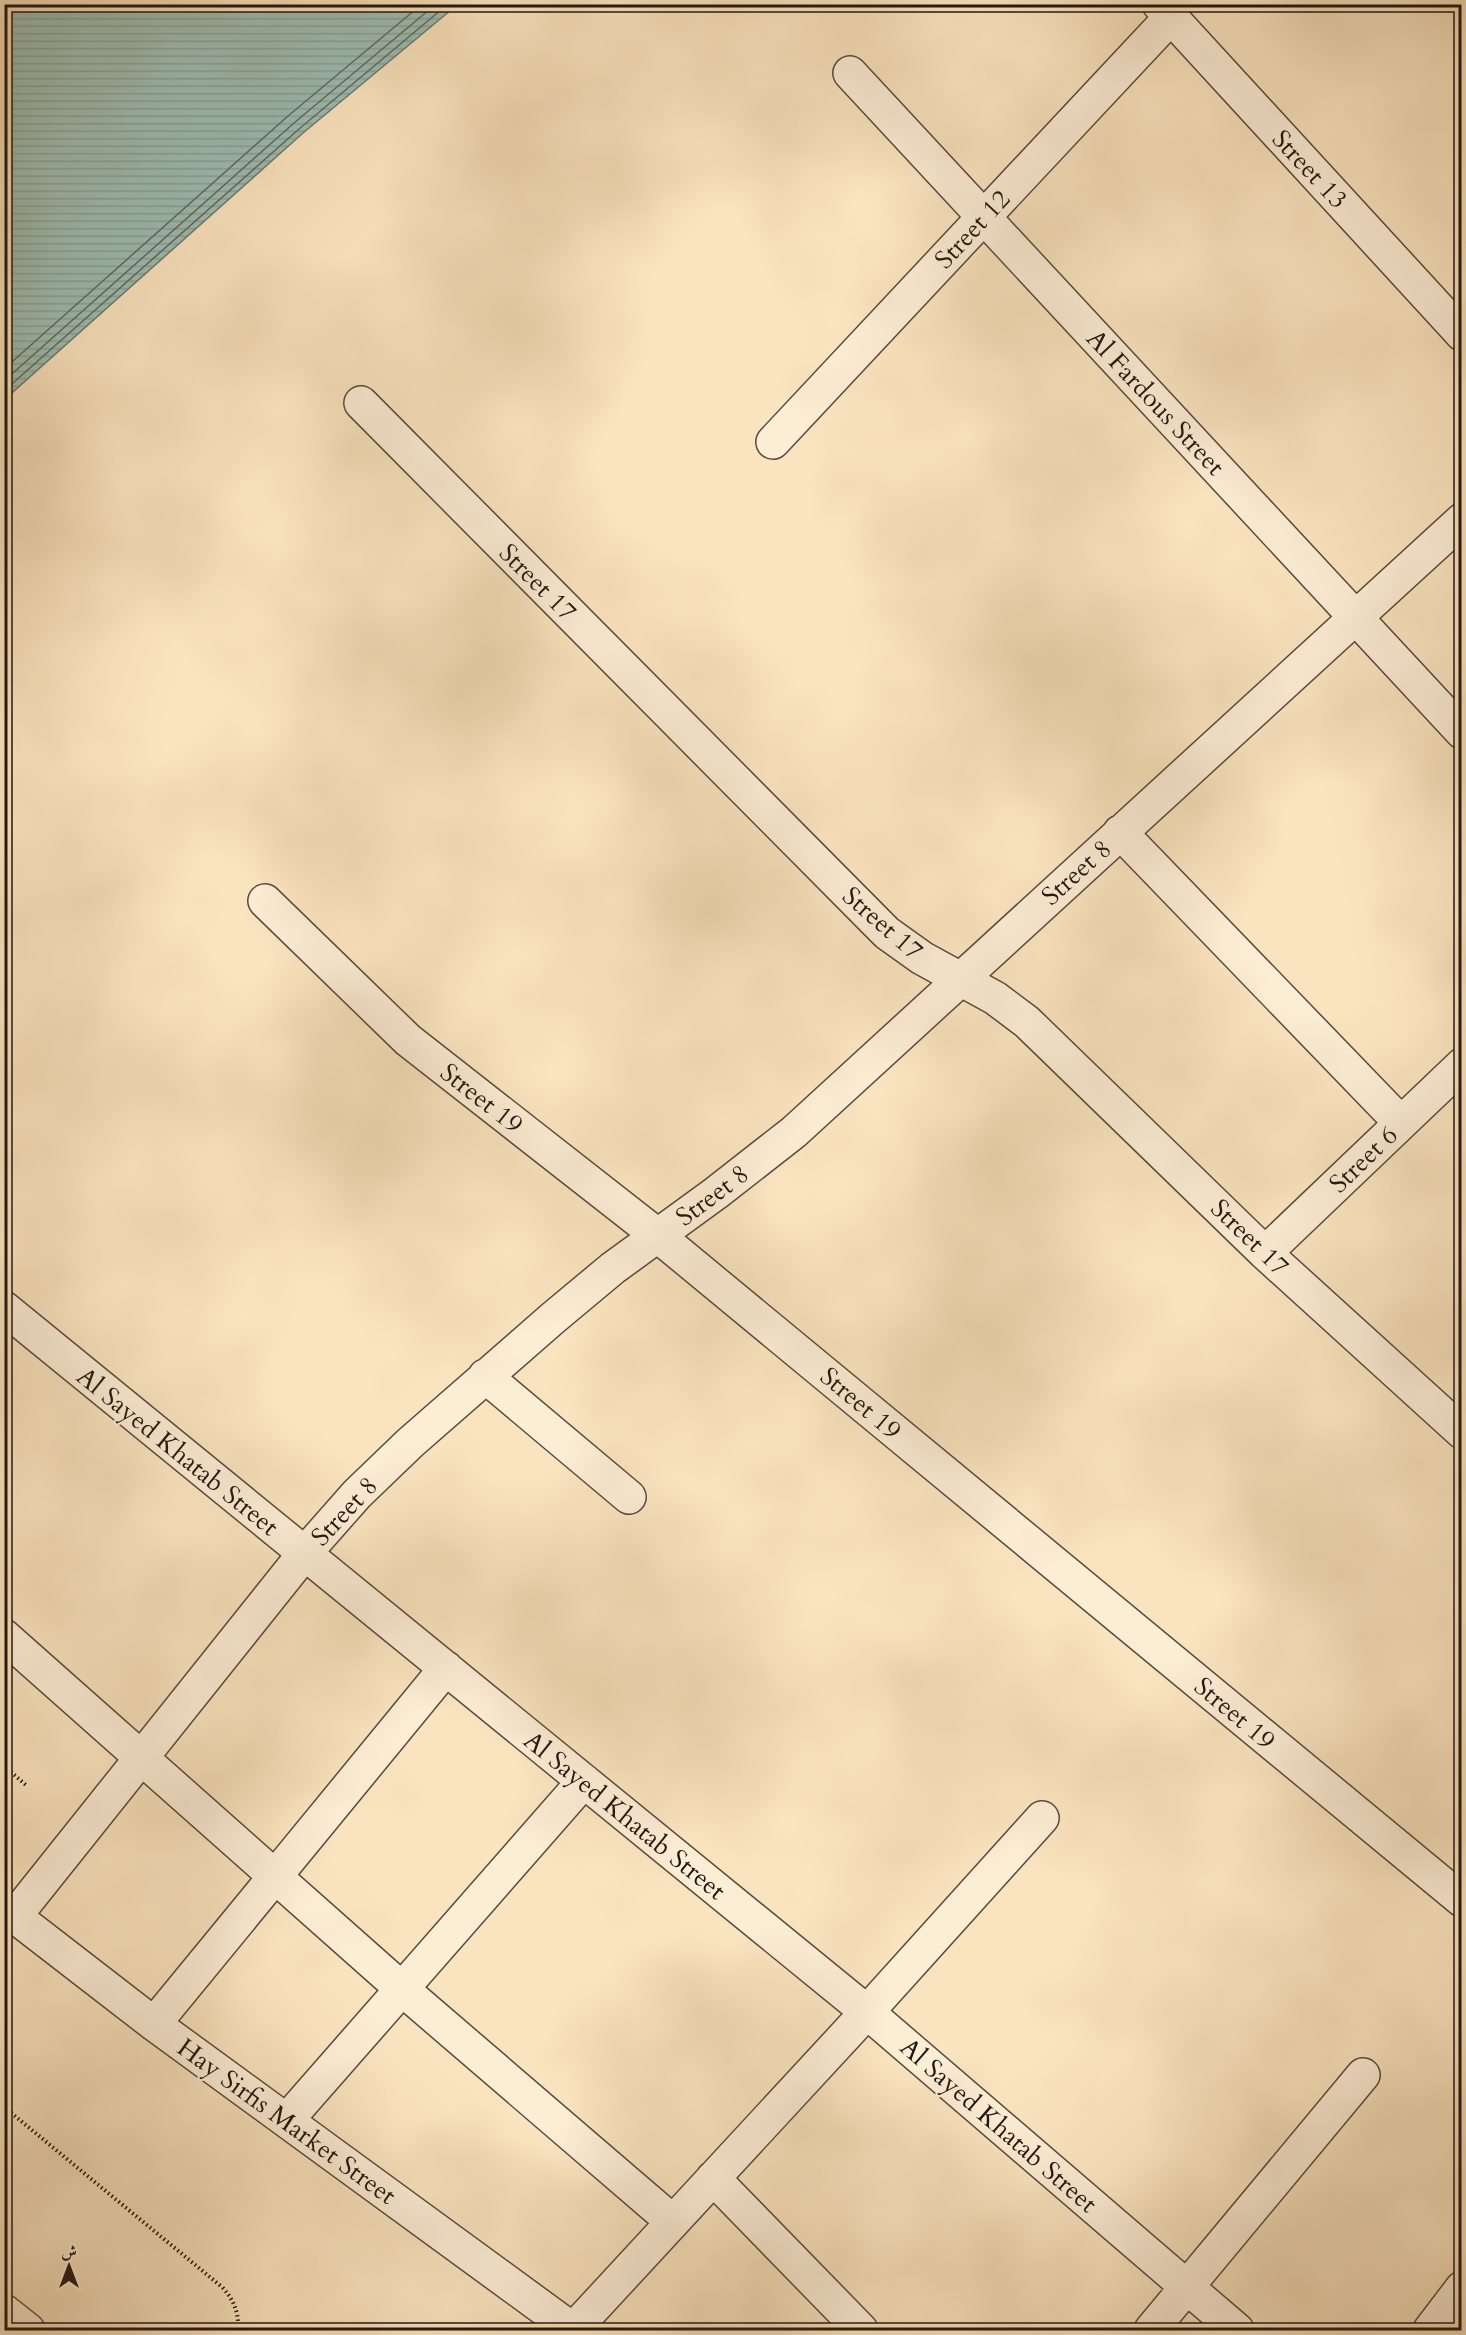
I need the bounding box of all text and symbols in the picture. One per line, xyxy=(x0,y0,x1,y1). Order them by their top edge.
street label: Street 13 xyxy=(1264,122,1355,216)
street label: Street 12 xyxy=(927,182,1018,276)
street label: Al Fardous Street xyxy=(1079,322,1233,483)
street label: Street 17 xyxy=(491,536,584,629)
street label: Street 8 xyxy=(1034,832,1119,913)
street label: Street 17 xyxy=(835,879,930,968)
street label: Street 19 xyxy=(433,1055,530,1142)
street label: Street 6 xyxy=(1321,1118,1405,1201)
street label: Street 8 xyxy=(669,1156,756,1234)
street label: Street 17 xyxy=(1203,1191,1296,1283)
street label: Al Sayed Khatab Street xyxy=(69,1359,286,1544)
street label: Street 19 xyxy=(813,1359,909,1448)
street label: Street 8 xyxy=(303,1469,385,1554)
street label: Street 19 xyxy=(1187,1669,1283,1758)
street label: Al Sayed Khatab Street xyxy=(516,1723,733,1908)
street label: Hay Sirfis Market Street xyxy=(170,2030,403,2213)
street label: Al Sayed Khatab Street xyxy=(893,2030,1105,2221)
north arrow xyxy=(39,2236,99,2296)
text: ش xyxy=(61,2241,77,2263)

